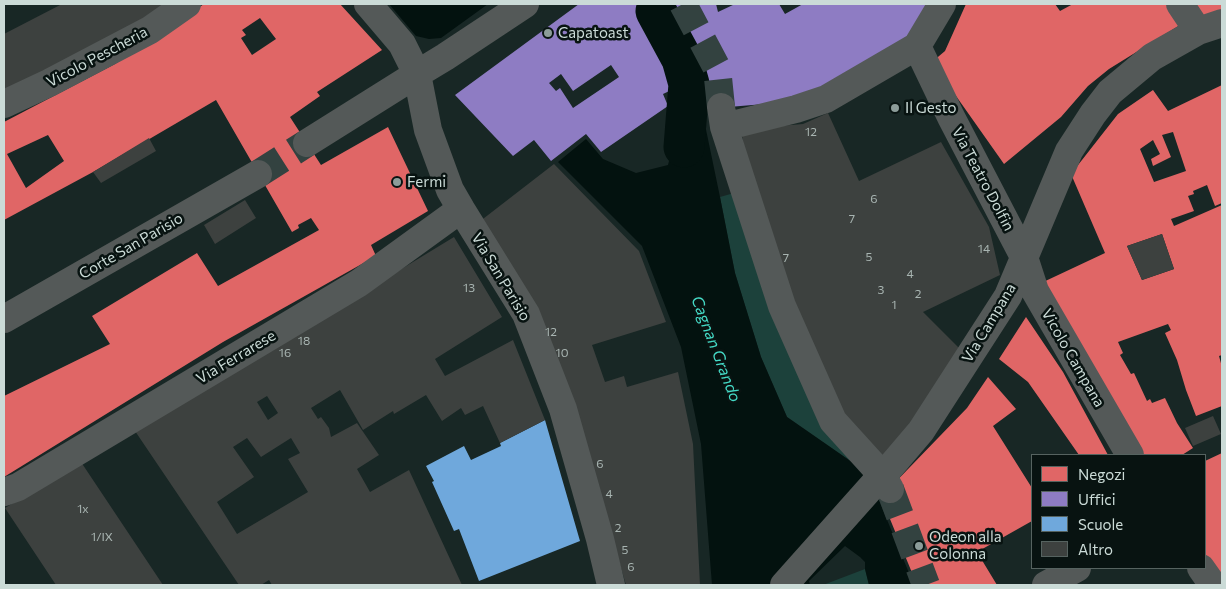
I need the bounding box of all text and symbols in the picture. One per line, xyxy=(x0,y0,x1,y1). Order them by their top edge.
street label: Vicolo Pescheria xyxy=(43,23,151,91)
place label: Capatoast xyxy=(558,24,629,42)
marker: Capatoast xyxy=(542,27,554,39)
place label: Il Gesto xyxy=(905,99,957,117)
marker: Il Gesto xyxy=(889,102,901,114)
street label: Via Teatro Dolfin xyxy=(948,124,1018,234)
house number: 12 xyxy=(805,125,817,139)
place label: Fermi xyxy=(407,173,446,191)
marker: Fermi xyxy=(391,176,403,188)
house number: 6 xyxy=(870,192,878,206)
street label: Corte San Parisio xyxy=(76,209,186,283)
house number: 7 xyxy=(849,212,855,226)
street label: Via San Parisio xyxy=(468,230,534,324)
house number: 14 xyxy=(978,242,990,256)
house number: 5 xyxy=(866,250,872,264)
house number: 7 xyxy=(783,251,789,265)
house number: 4 xyxy=(906,267,914,281)
street label: Via Campana xyxy=(958,280,1020,366)
house number: 13 xyxy=(463,281,475,295)
house number: 3 xyxy=(878,283,884,297)
house number: 2 xyxy=(915,287,921,301)
water label: Cagnan Grando xyxy=(687,293,745,405)
house number: 1 xyxy=(891,298,897,312)
street label: Vicolo Campana xyxy=(1038,306,1108,410)
house number: 12 xyxy=(545,325,557,339)
street label: Via Ferrarese xyxy=(193,326,279,388)
house number: 18 xyxy=(298,334,310,348)
house number: 16 xyxy=(279,346,291,360)
house number: 10 xyxy=(556,346,568,360)
legend xyxy=(1031,454,1206,569)
house number: 6 xyxy=(596,457,604,471)
text: Negozi xyxy=(1078,465,1125,483)
house number: 4 xyxy=(605,487,613,501)
text: Uffici xyxy=(1078,490,1116,508)
house number: 1x xyxy=(77,502,89,516)
text: Scuole xyxy=(1078,515,1123,533)
house number: 2 xyxy=(615,521,621,535)
place label: Odeon alla Colonna xyxy=(929,528,1002,563)
house number: 1/IX xyxy=(91,530,113,544)
marker: Odeon alla Colonna xyxy=(913,540,925,552)
text: Altro xyxy=(1078,540,1113,558)
house number: 5 xyxy=(622,543,628,557)
house number: 6 xyxy=(627,560,635,574)

